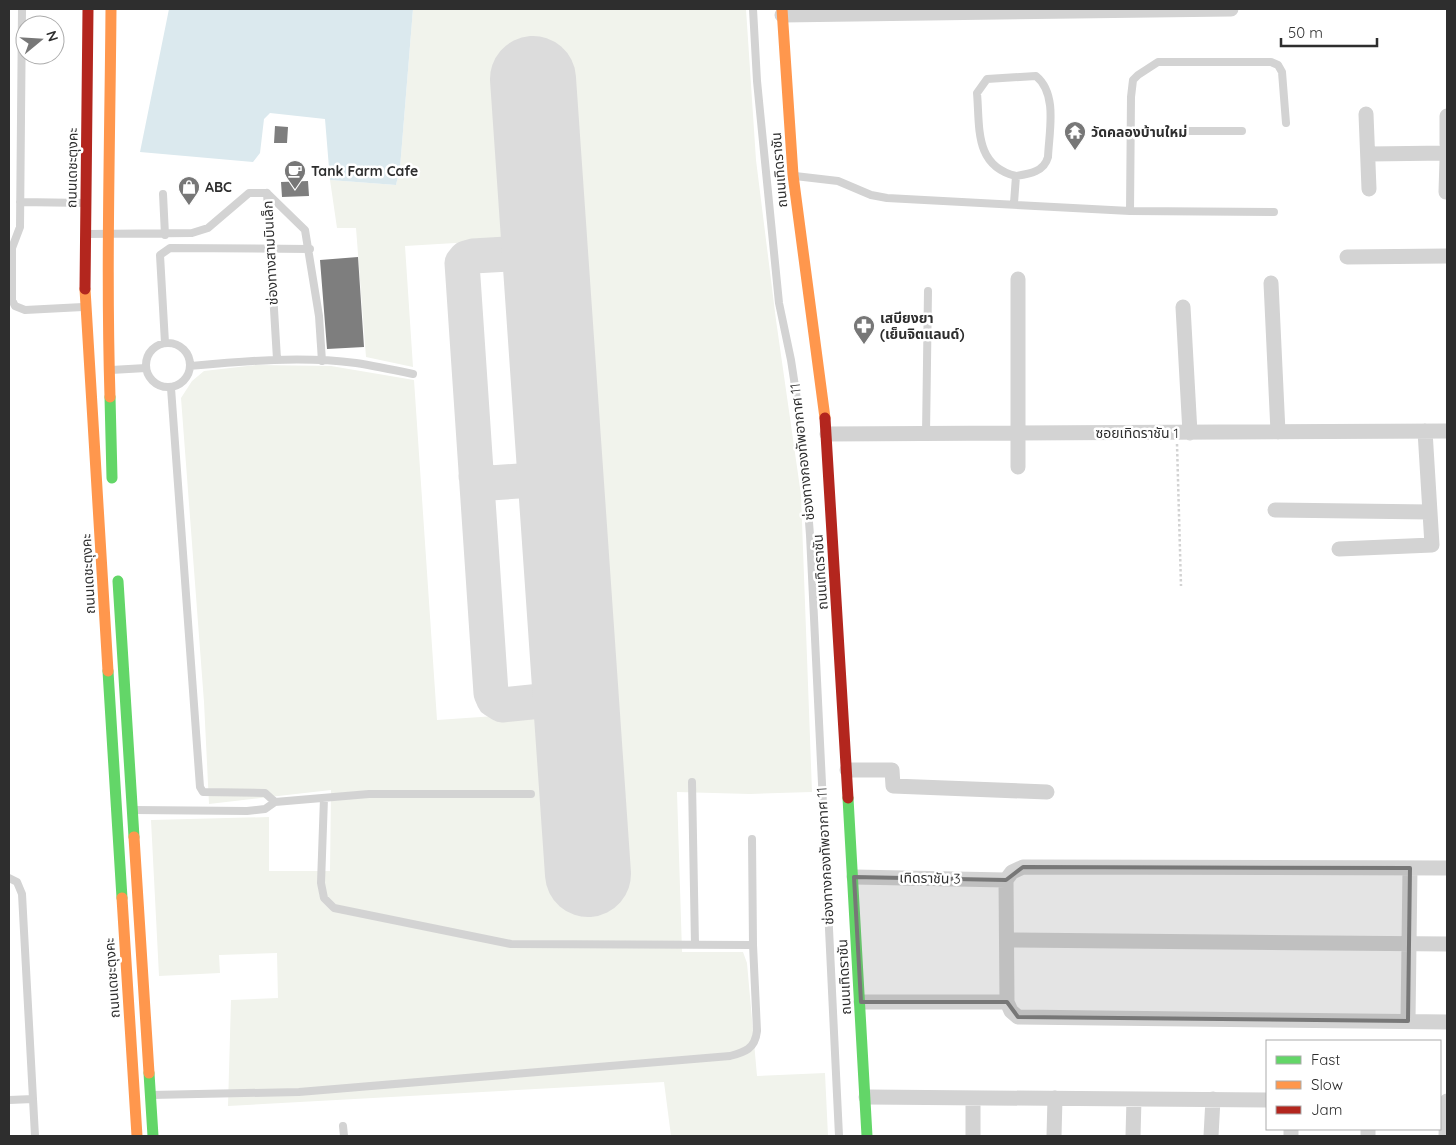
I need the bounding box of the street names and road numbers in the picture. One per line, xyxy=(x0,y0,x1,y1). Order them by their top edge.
street label: ถนนเดชะตุงคะ xyxy=(62,127,82,208)
street label: ถนนเทิดราชัน xyxy=(767,132,791,208)
street label: ช่องทางสามบินเล็ก xyxy=(258,200,282,306)
street label: ช่องทางกองทัพอากาศ 11 xyxy=(786,382,818,522)
street label: ซอยเทิดราชัน 1 xyxy=(1095,424,1179,442)
street label: ถนนเดชะตุงคะ xyxy=(77,533,99,615)
street label: ถนนเทิดราชัน xyxy=(808,534,832,610)
street label: ช่องทางกองทัพอากาศ 11 xyxy=(812,787,838,925)
street label: เทิดราชัน 3 xyxy=(899,868,961,888)
street label: ถนนเดชะตุงคะ xyxy=(100,937,124,1019)
street label: ถนนเทิดราชัน xyxy=(833,939,855,1015)

